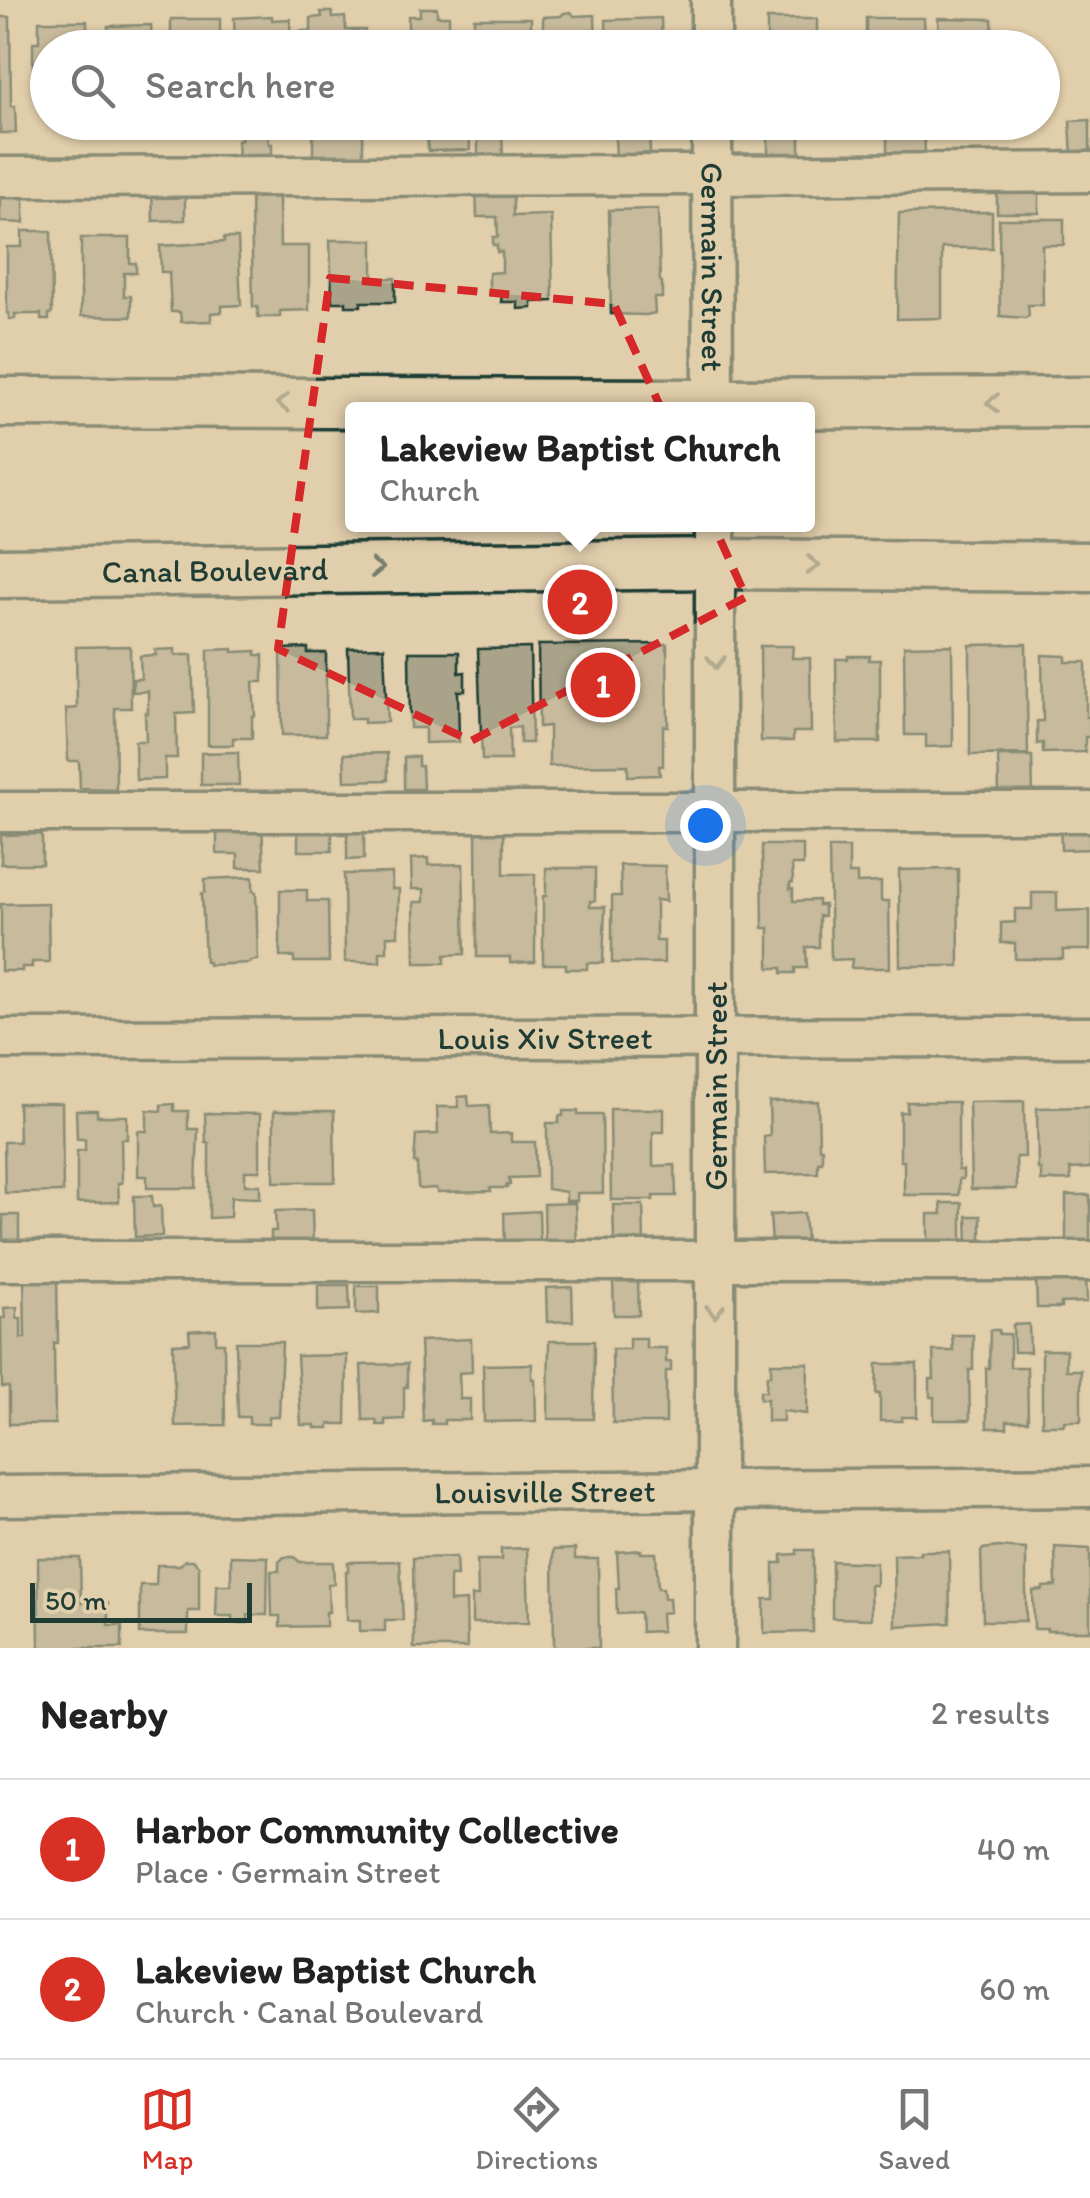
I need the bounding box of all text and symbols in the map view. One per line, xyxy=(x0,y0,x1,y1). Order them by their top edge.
search box xyxy=(30,30,1060,140)
icon: search xyxy=(65,58,120,113)
text: Search here xyxy=(145,62,336,108)
street label: Germain Street xyxy=(693,162,732,372)
one-way arrow xyxy=(274,392,290,414)
one-way arrow xyxy=(984,392,1000,414)
popup xyxy=(345,402,815,532)
text: Lakeview Baptist Church xyxy=(380,425,780,471)
text: Church xyxy=(380,471,479,509)
street label: Canal Boulevard xyxy=(101,550,329,591)
one-way arrow xyxy=(806,554,821,576)
one-way arrow xyxy=(370,558,386,579)
pin: 2 xyxy=(548,564,612,640)
pin: 1 xyxy=(570,648,636,722)
one-way arrow xyxy=(705,654,727,670)
your location xyxy=(680,800,731,851)
street label: Germain Street xyxy=(697,981,735,1191)
street label: Louis Xiv Street xyxy=(438,1019,652,1057)
one-way arrow xyxy=(704,1304,726,1319)
street label: Louisville Street xyxy=(434,1472,656,1511)
scale bar xyxy=(30,1578,252,1622)
text: 50 m xyxy=(45,1583,107,1617)
text: Nearby xyxy=(40,1688,167,1739)
text: 2 results xyxy=(931,1694,1050,1732)
text: Harbor Community Collective xyxy=(135,1807,619,1853)
text: 1 xyxy=(65,1830,80,1868)
text: 40 m xyxy=(977,1830,1050,1868)
text: Place · Germain Street xyxy=(135,1853,440,1891)
text: Lakeview Baptist Church xyxy=(135,1947,536,1993)
text: 2 xyxy=(64,1970,81,2008)
text: 60 m xyxy=(979,1970,1050,2008)
text: Church · Canal Boulevard xyxy=(135,1993,484,2031)
tab: Map xyxy=(140,2082,195,2176)
tab: Directions xyxy=(475,2082,598,2176)
tab: Saved xyxy=(878,2082,950,2176)

